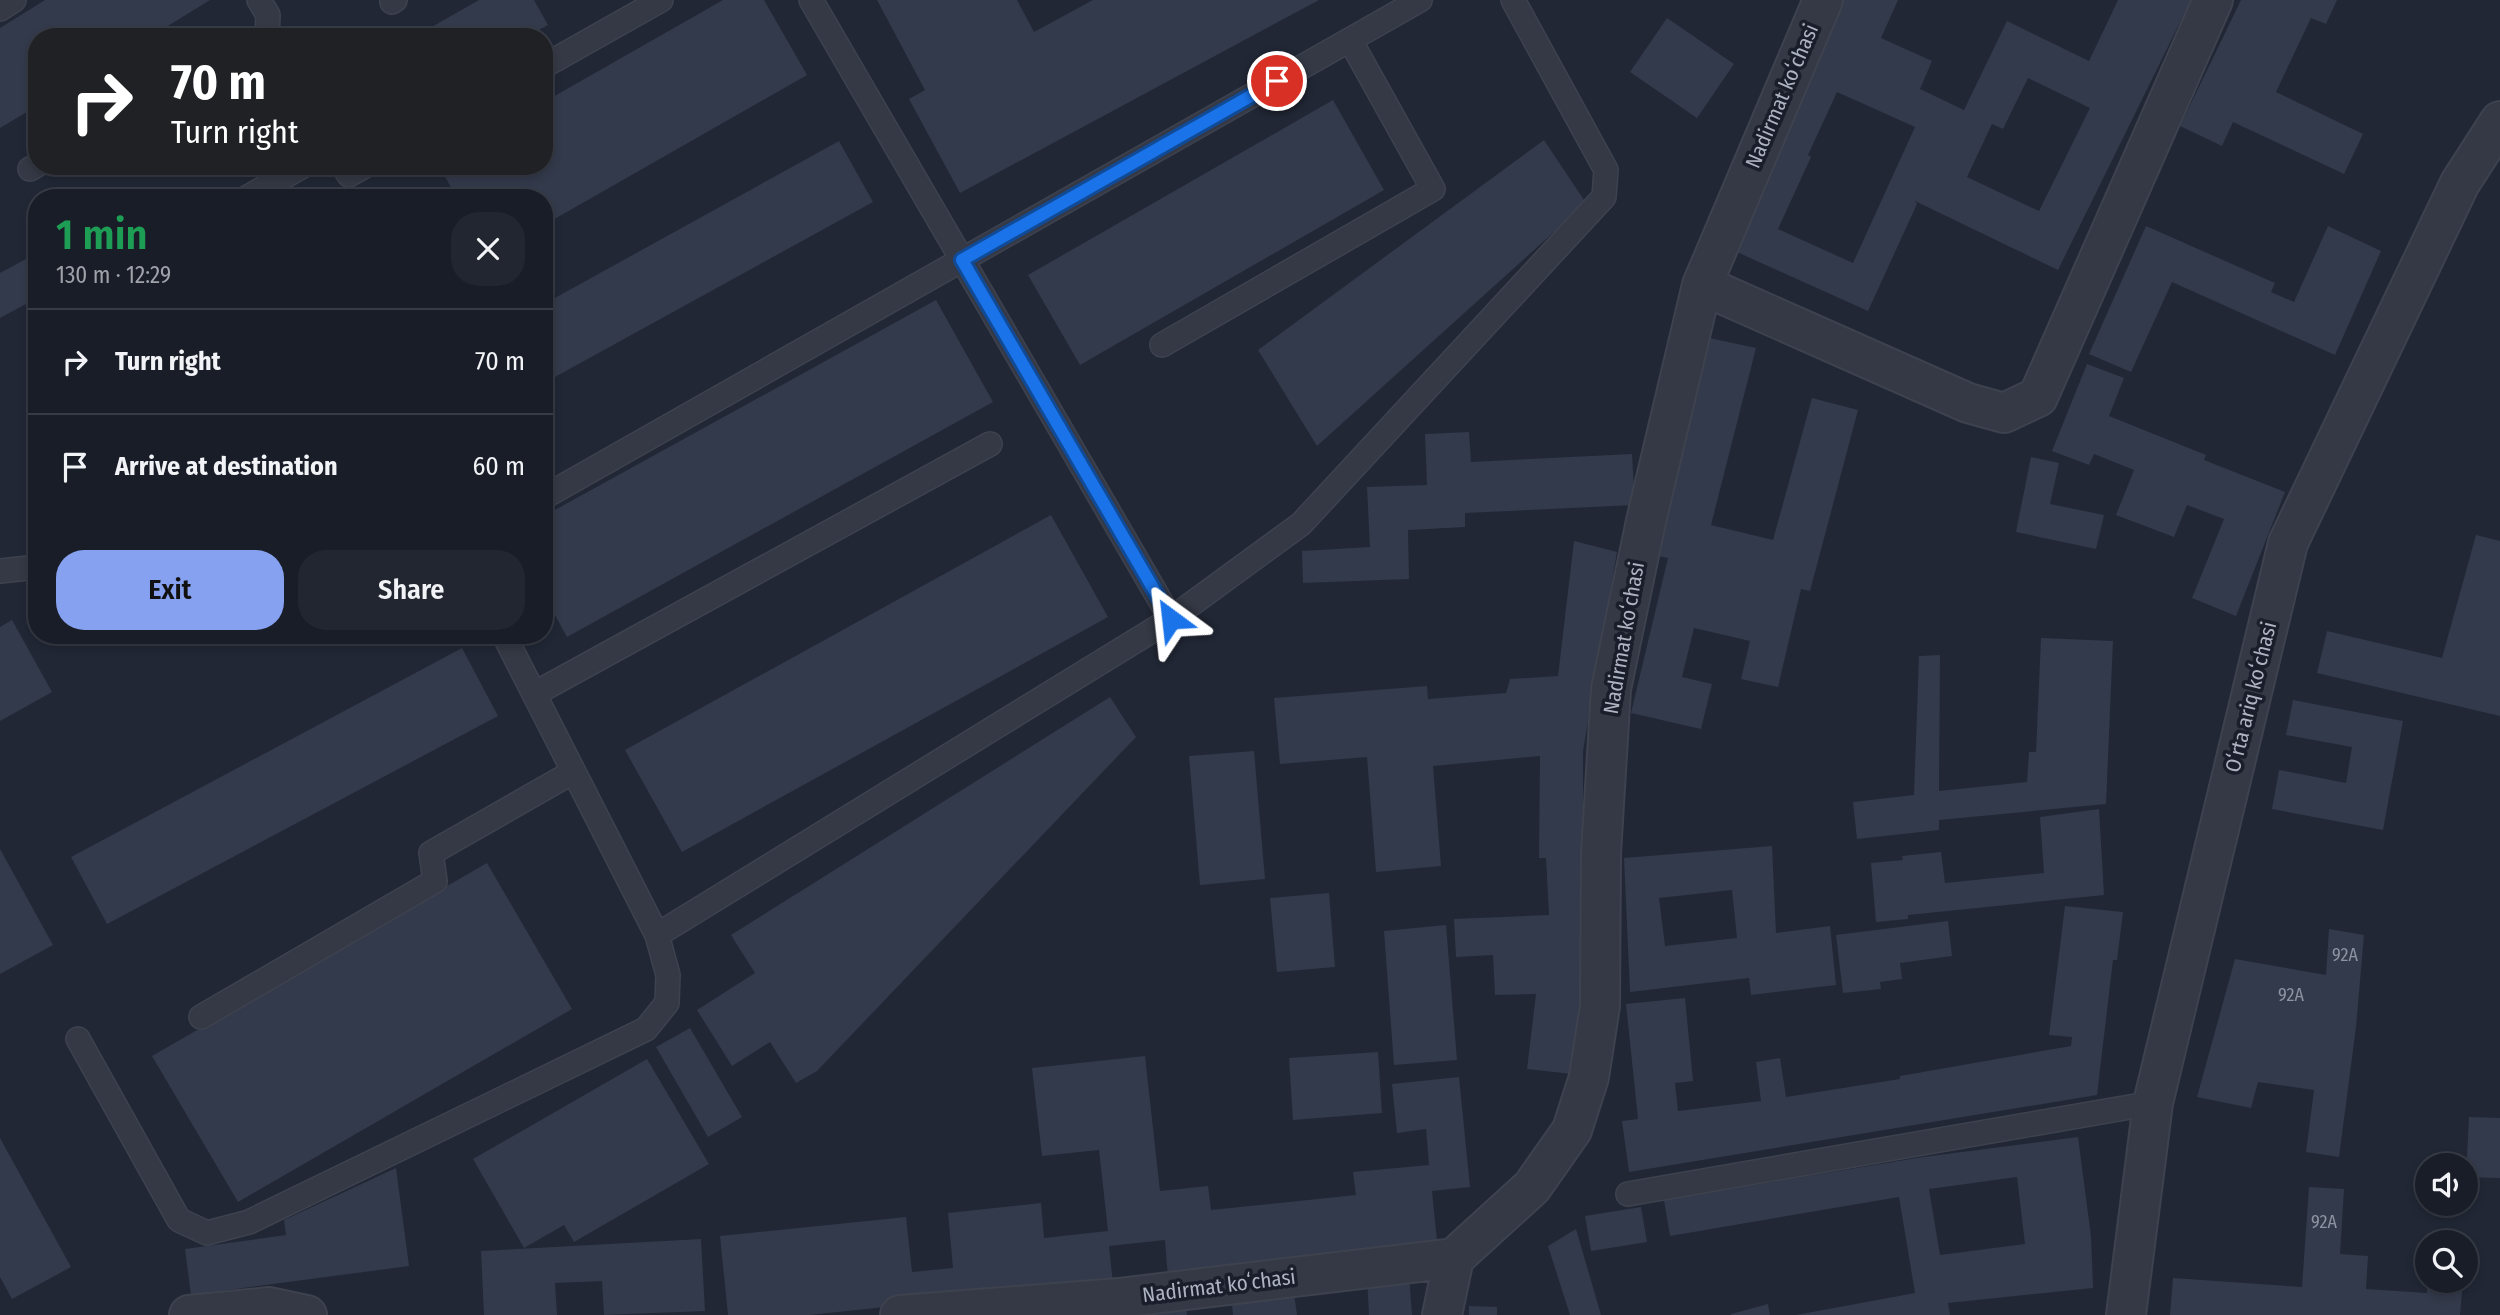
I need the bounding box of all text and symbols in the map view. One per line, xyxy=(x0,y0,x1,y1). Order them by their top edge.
street label: Nadirmat koʻchasi xyxy=(1740,20,1824,172)
pin xyxy=(1247,51,1307,111)
text: 70 m xyxy=(171,53,266,112)
icon: right xyxy=(56,56,147,147)
icon: arrive xyxy=(1258,62,1296,100)
text: Turn right xyxy=(171,113,298,151)
text: 1 min xyxy=(56,210,147,260)
button: close xyxy=(451,212,525,286)
text: 130 m · 12:29 xyxy=(56,261,171,289)
icon: right xyxy=(56,343,94,381)
text: Turn right xyxy=(115,346,221,377)
text: 70 m xyxy=(475,346,525,377)
icon: arrive xyxy=(56,448,94,486)
text: Arrive at destination xyxy=(115,451,338,482)
text: 60 m xyxy=(472,451,525,482)
button: Exit xyxy=(56,550,284,630)
button: Share xyxy=(298,550,525,630)
street label: Nadirmat koʻchasi xyxy=(1598,560,1650,716)
position arrow xyxy=(1134,582,1208,656)
street label: Oʻrta ariq koʻchasi xyxy=(2220,619,2282,775)
house number: 92А xyxy=(2332,944,2358,966)
house number: 92А xyxy=(2278,984,2304,1006)
map controls xyxy=(2415,1153,2478,1293)
button: sound xyxy=(2415,1153,2478,1216)
house number: 92А xyxy=(2311,1211,2337,1233)
button: search xyxy=(2415,1230,2478,1293)
street label: Nadirmat koʻchasi xyxy=(1141,1264,1297,1308)

